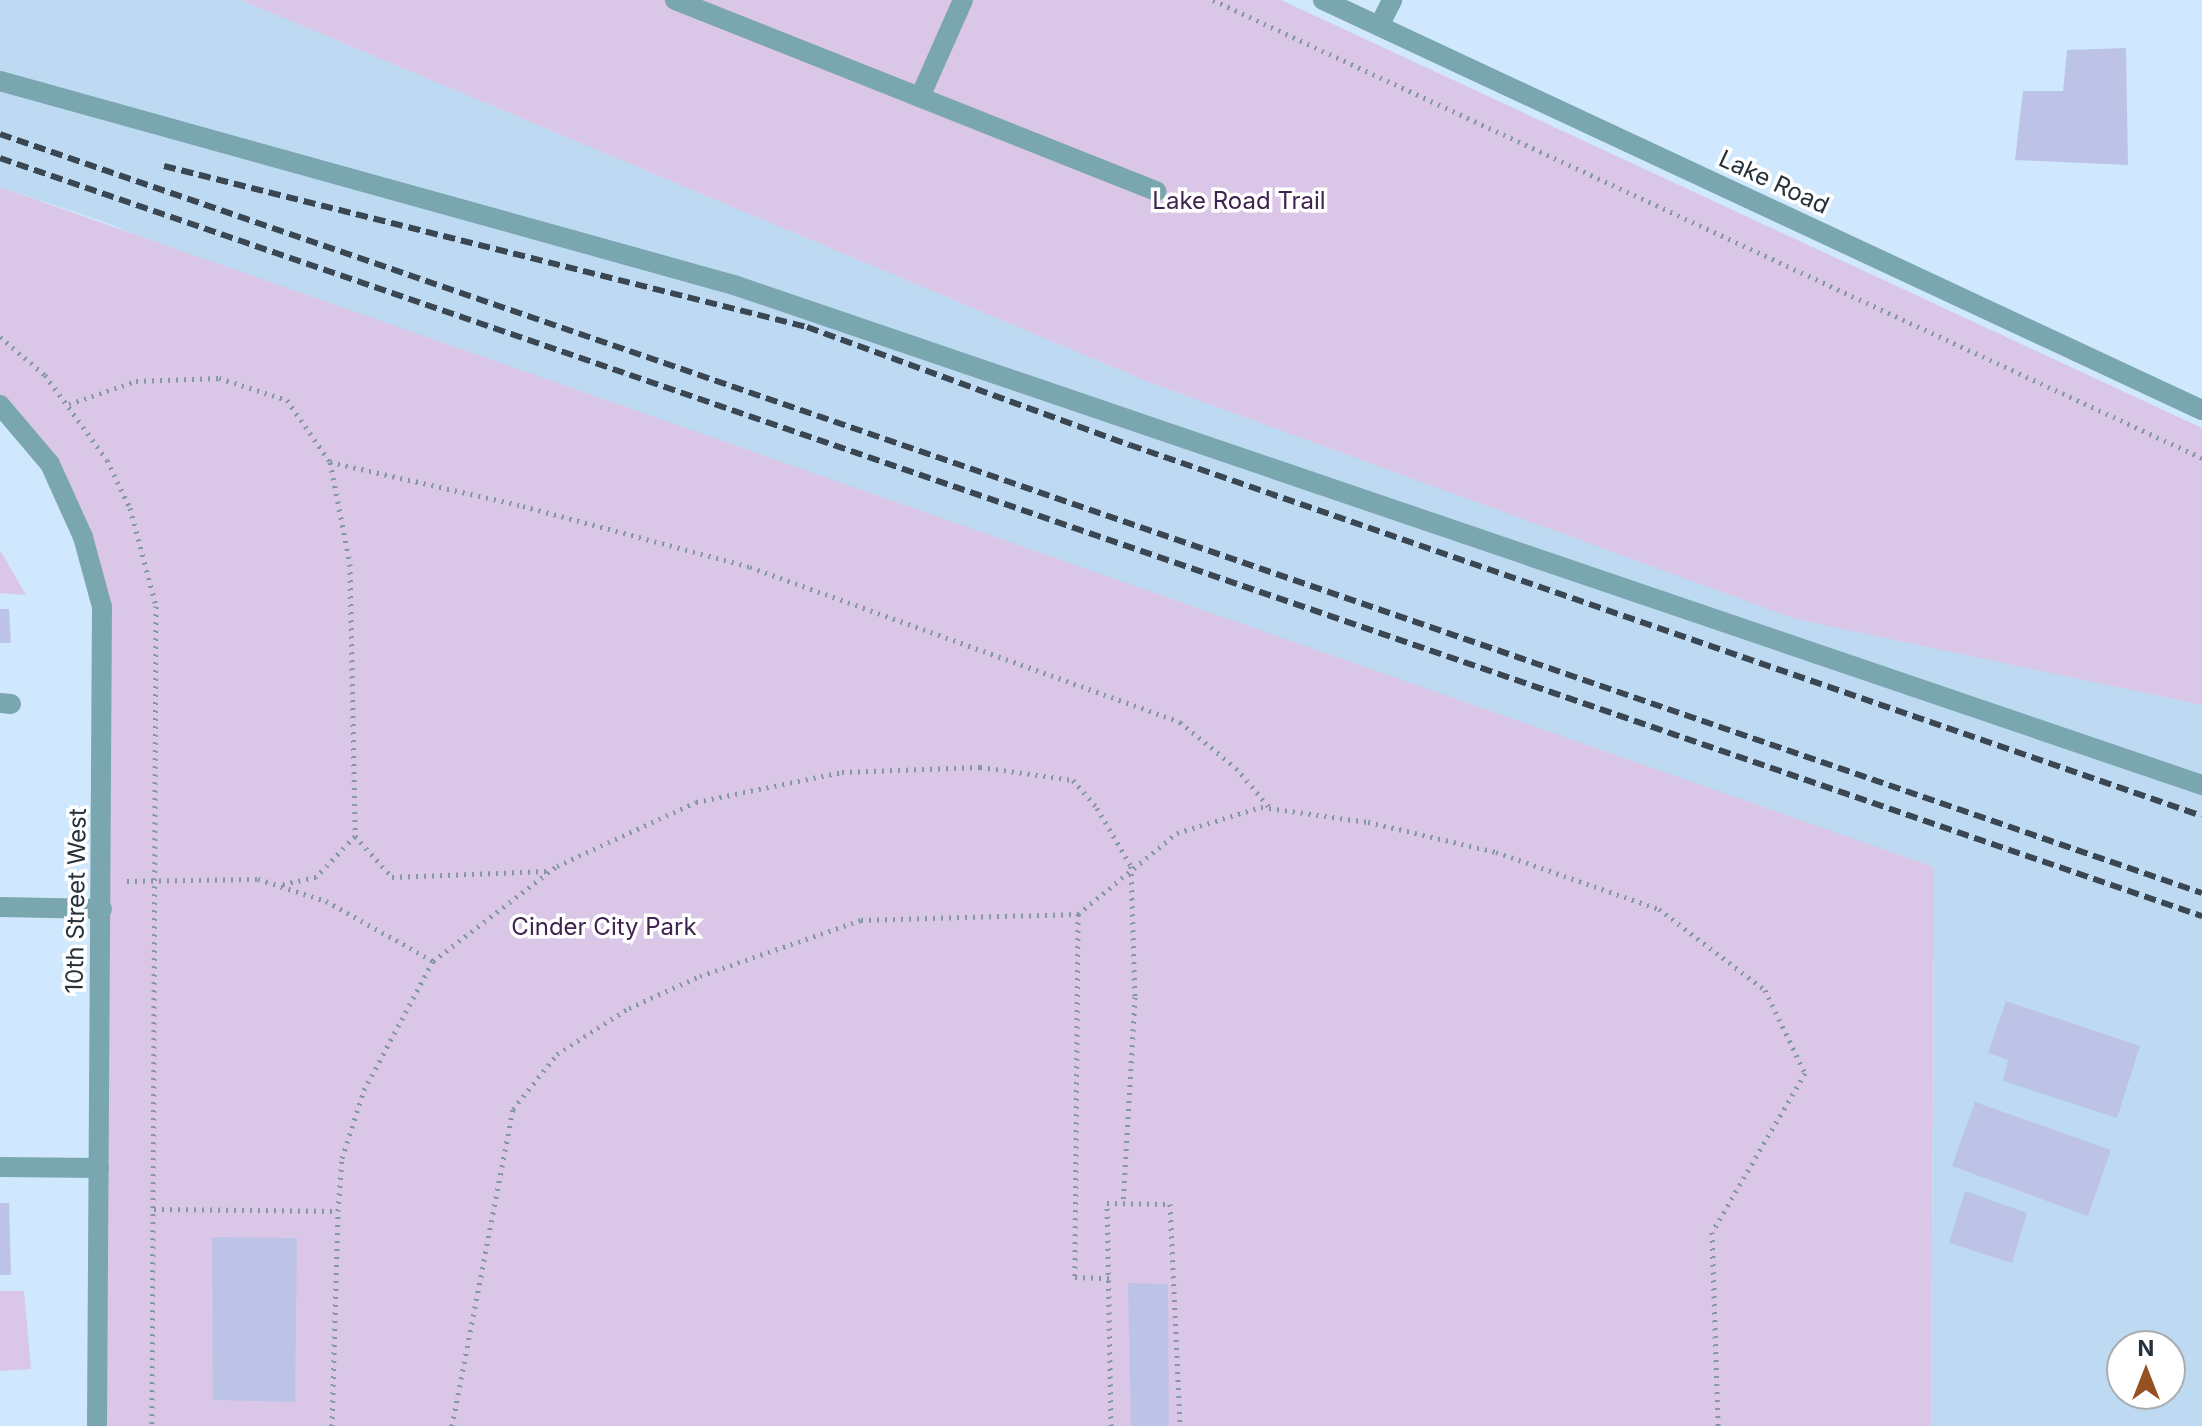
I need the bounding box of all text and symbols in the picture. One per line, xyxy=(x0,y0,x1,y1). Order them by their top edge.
street label: Lake Road xyxy=(1714,144,1834,220)
park label: Lake Road Trail xyxy=(1152,187,1326,215)
street label: 10th Street West xyxy=(60,808,92,994)
park label: Cinder City Park xyxy=(511,913,697,941)
north arrow xyxy=(2106,1330,2186,1410)
text: N xyxy=(2138,1335,2154,1361)

